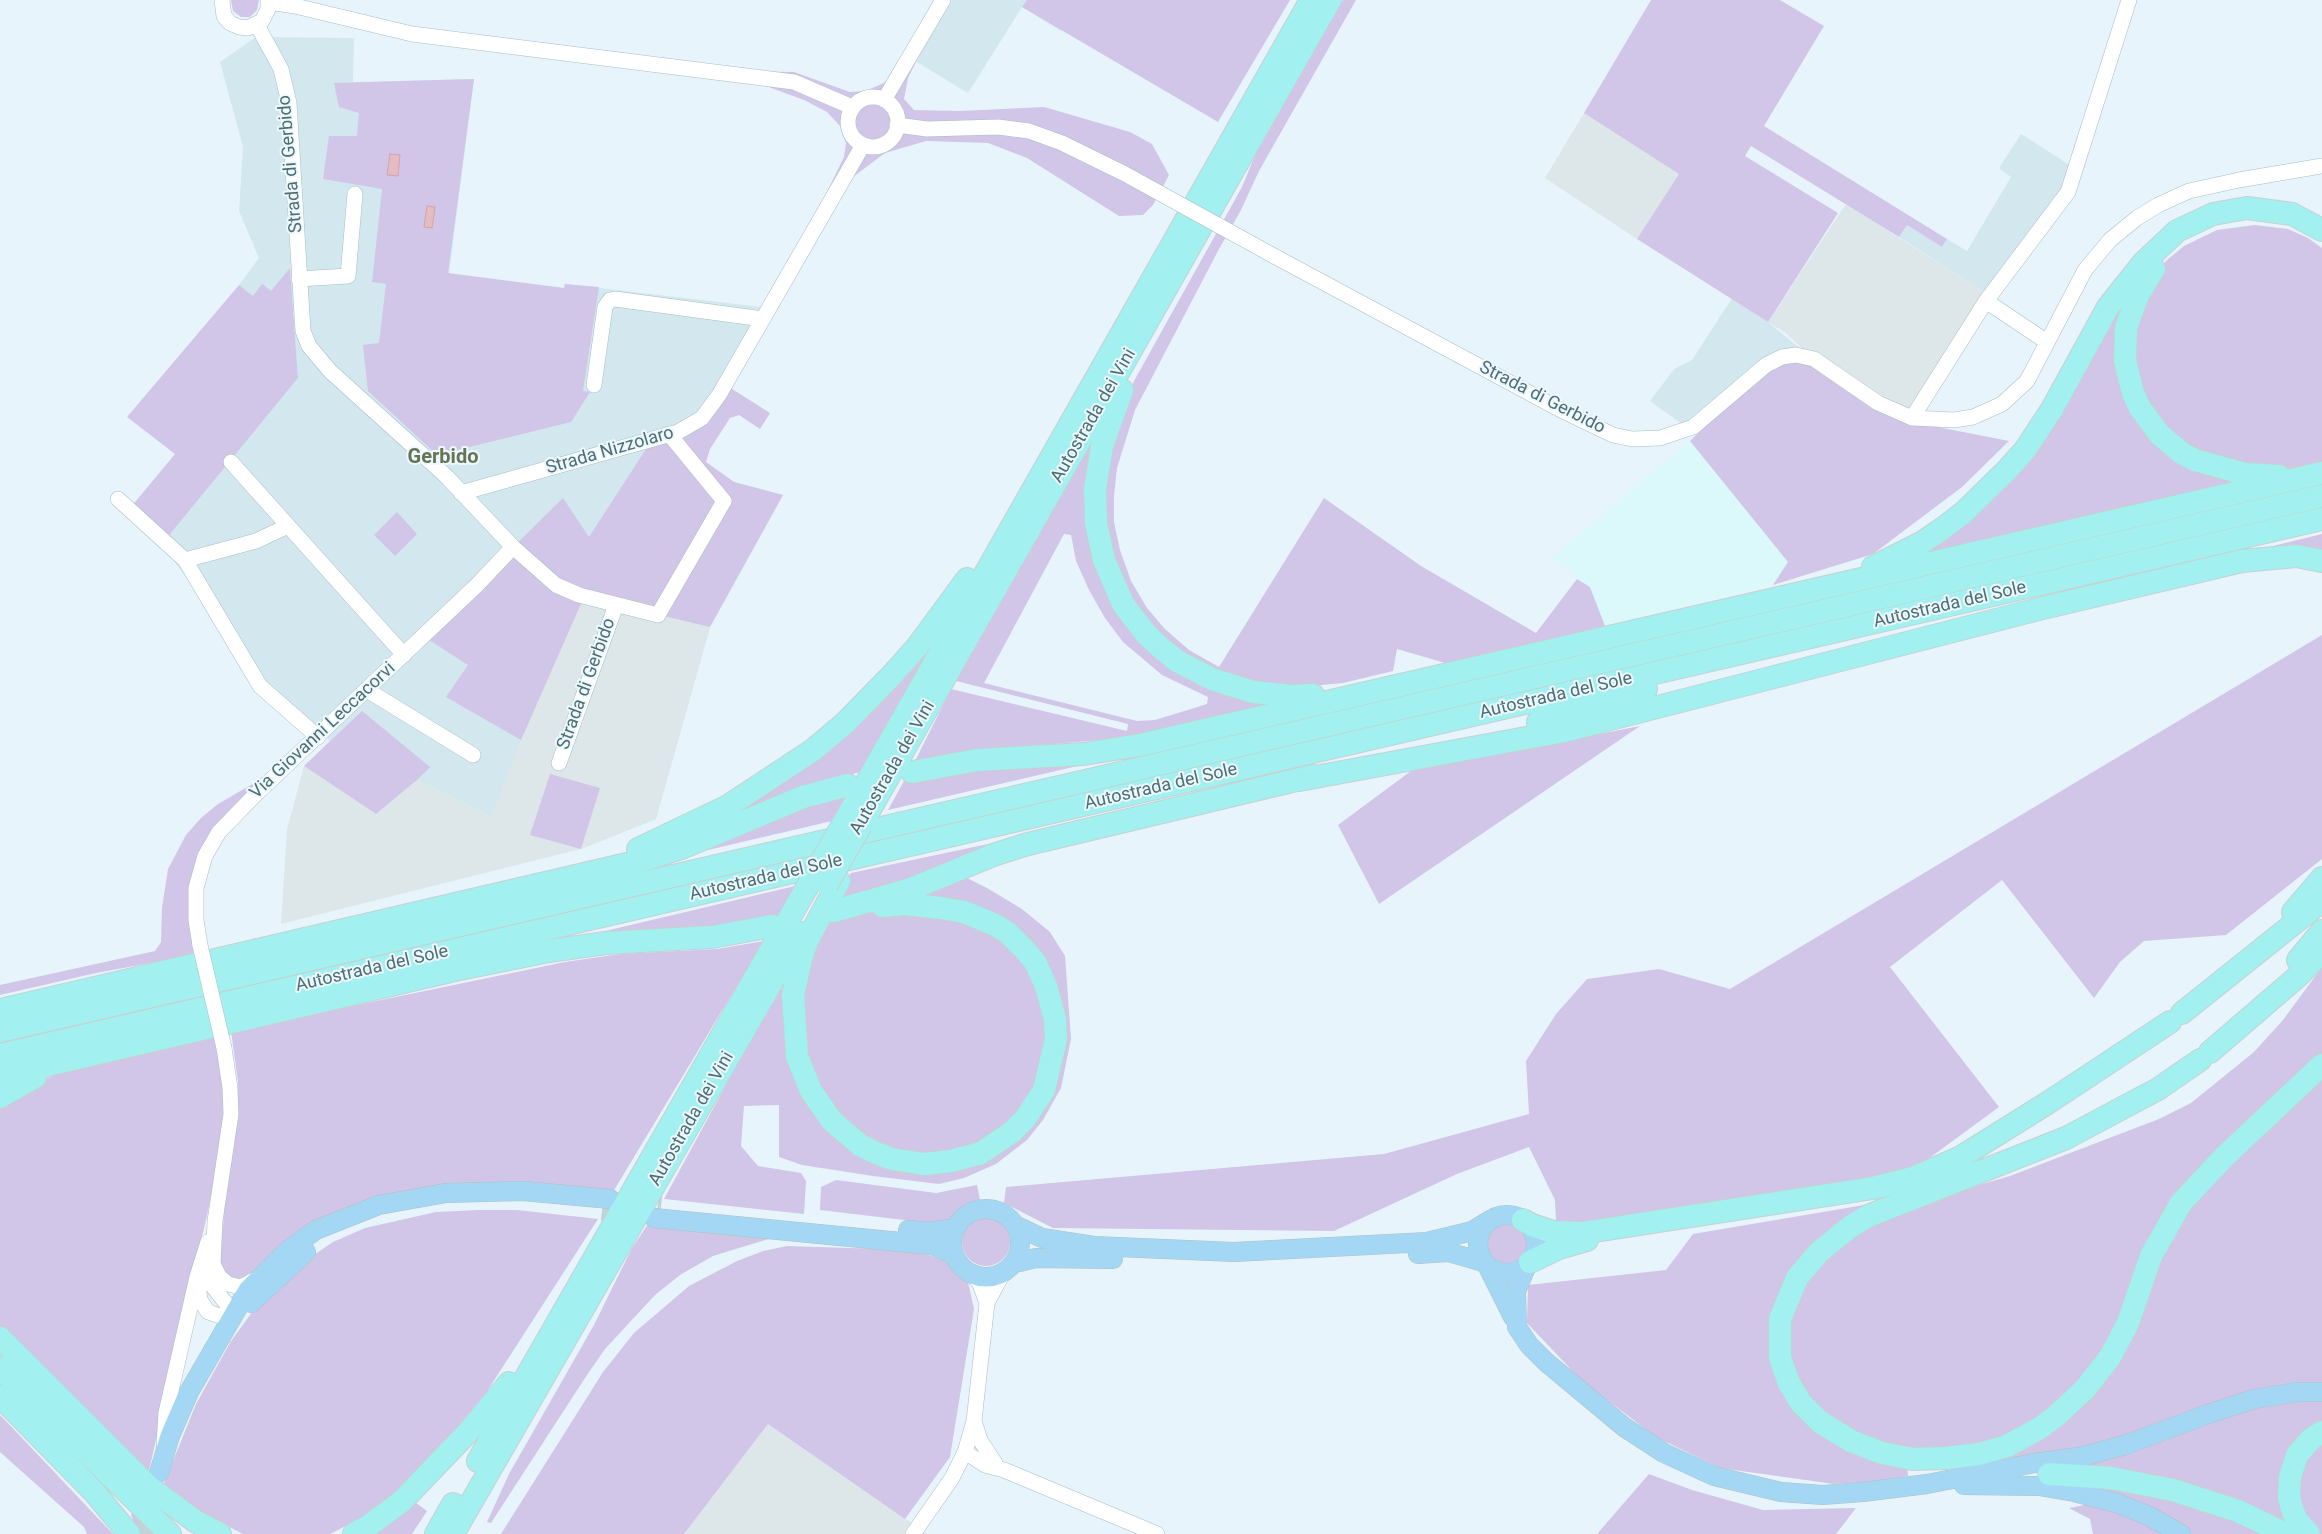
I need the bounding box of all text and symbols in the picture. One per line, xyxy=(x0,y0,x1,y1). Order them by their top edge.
street label: Strada di Gerbido xyxy=(274,94,308,234)
street label: Autostrada dei Vini xyxy=(1047,345,1141,487)
street label: Strada di Gerbido xyxy=(1475,357,1609,439)
street label: Strada Nizzolaro xyxy=(544,422,676,480)
district label: Gerbido xyxy=(408,446,478,470)
street label: Autostrada del Sole xyxy=(1872,577,2028,633)
street label: Strada di Gerbido xyxy=(553,615,621,753)
street label: Via Giovanni Leccacorvi xyxy=(246,658,400,804)
street label: Autostrada del Sole xyxy=(1478,668,1634,724)
street label: Autostrada dei Vini xyxy=(846,697,940,839)
street label: Autostrada del Sole xyxy=(1083,759,1239,815)
street label: Autostrada del Sole xyxy=(688,850,844,906)
street label: Autostrada del Sole xyxy=(294,941,450,997)
street label: Autostrada dei Vini xyxy=(645,1048,739,1190)

